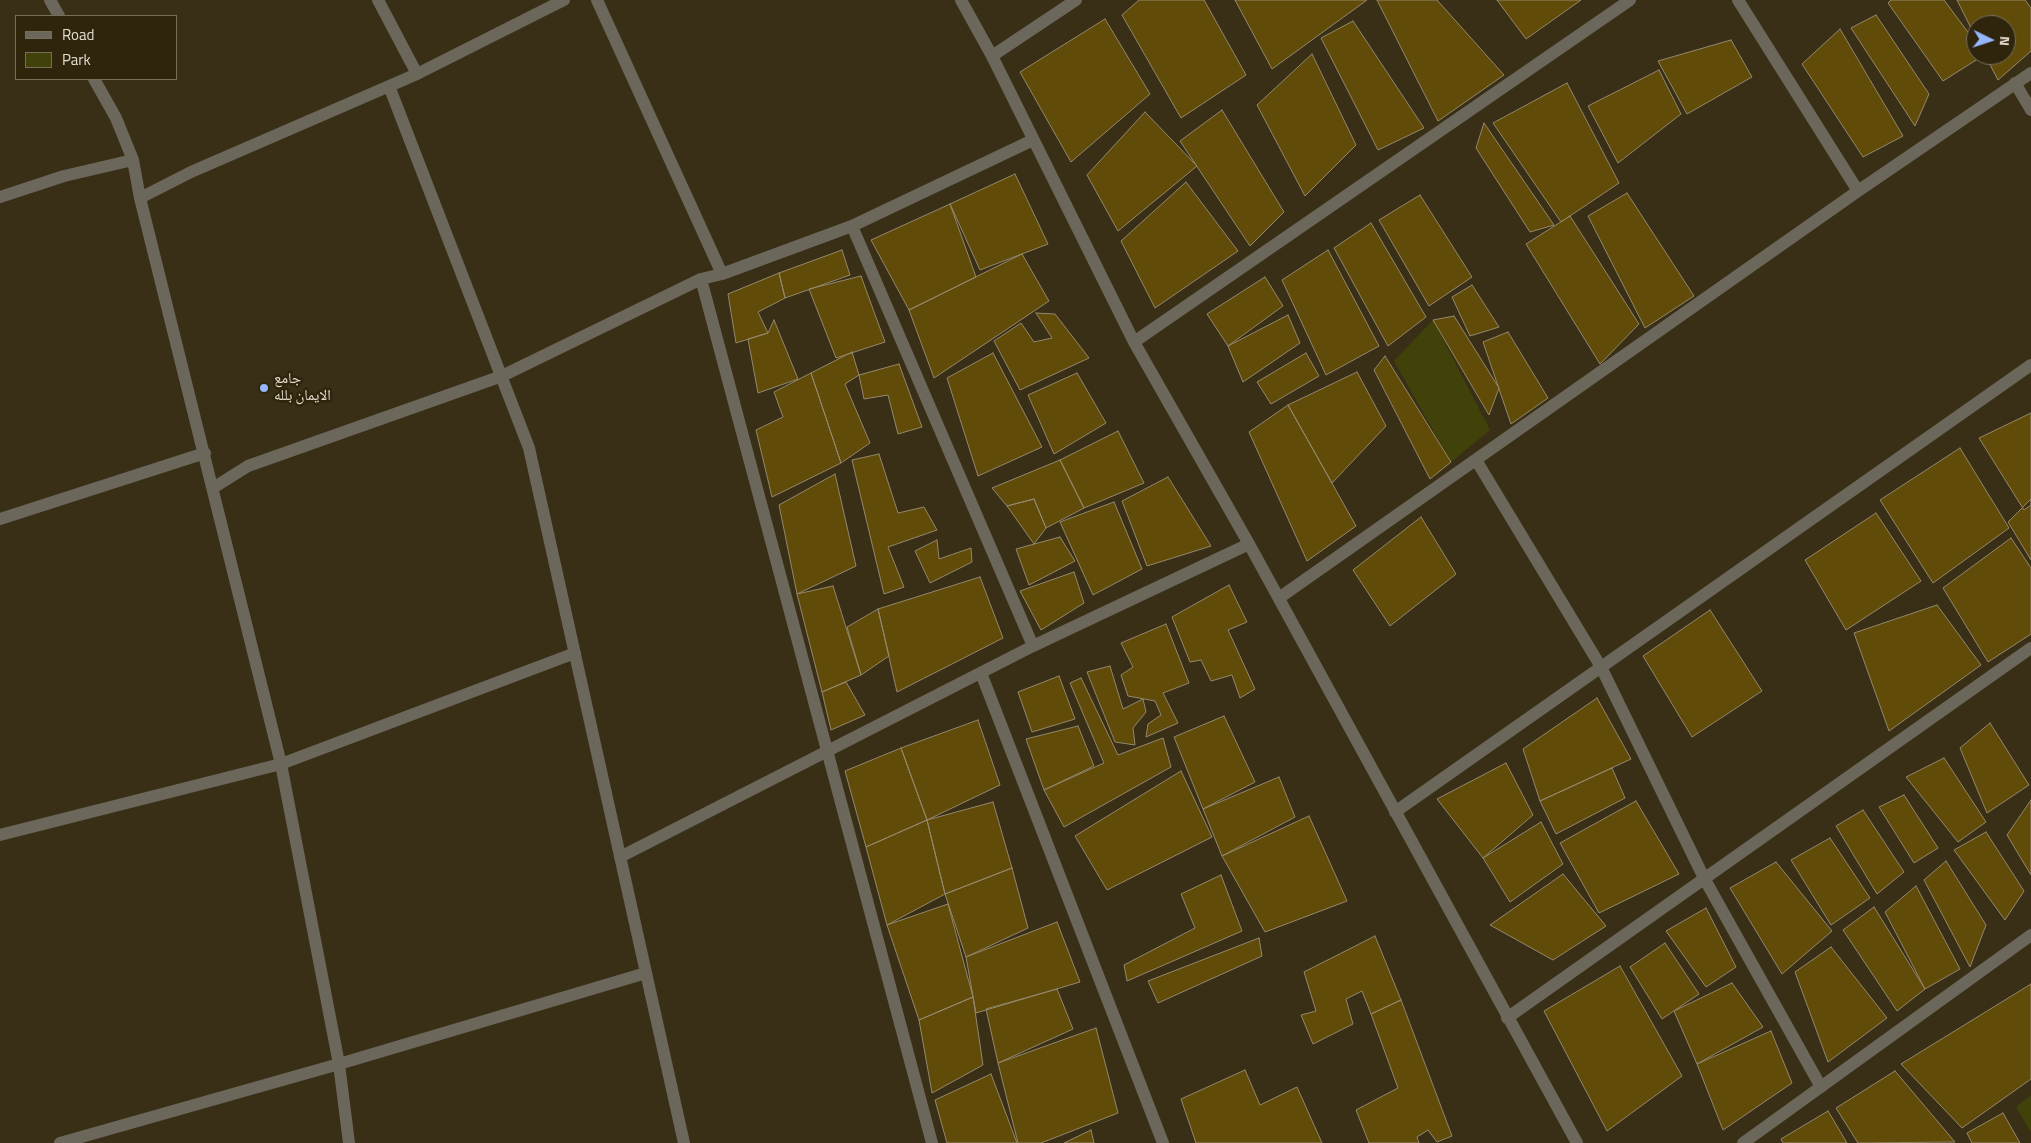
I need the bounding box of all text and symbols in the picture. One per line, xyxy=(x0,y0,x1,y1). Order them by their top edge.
legend xyxy=(15,15,178,80)
north arrow xyxy=(1966,15,2016,65)
text: Road xyxy=(62,23,94,46)
text: N xyxy=(1995,35,2016,47)
text: Park xyxy=(62,48,91,71)
place label: جامع الايمان بلله xyxy=(274,370,331,405)
marker: جامع الايمان بلله xyxy=(258,382,270,394)

